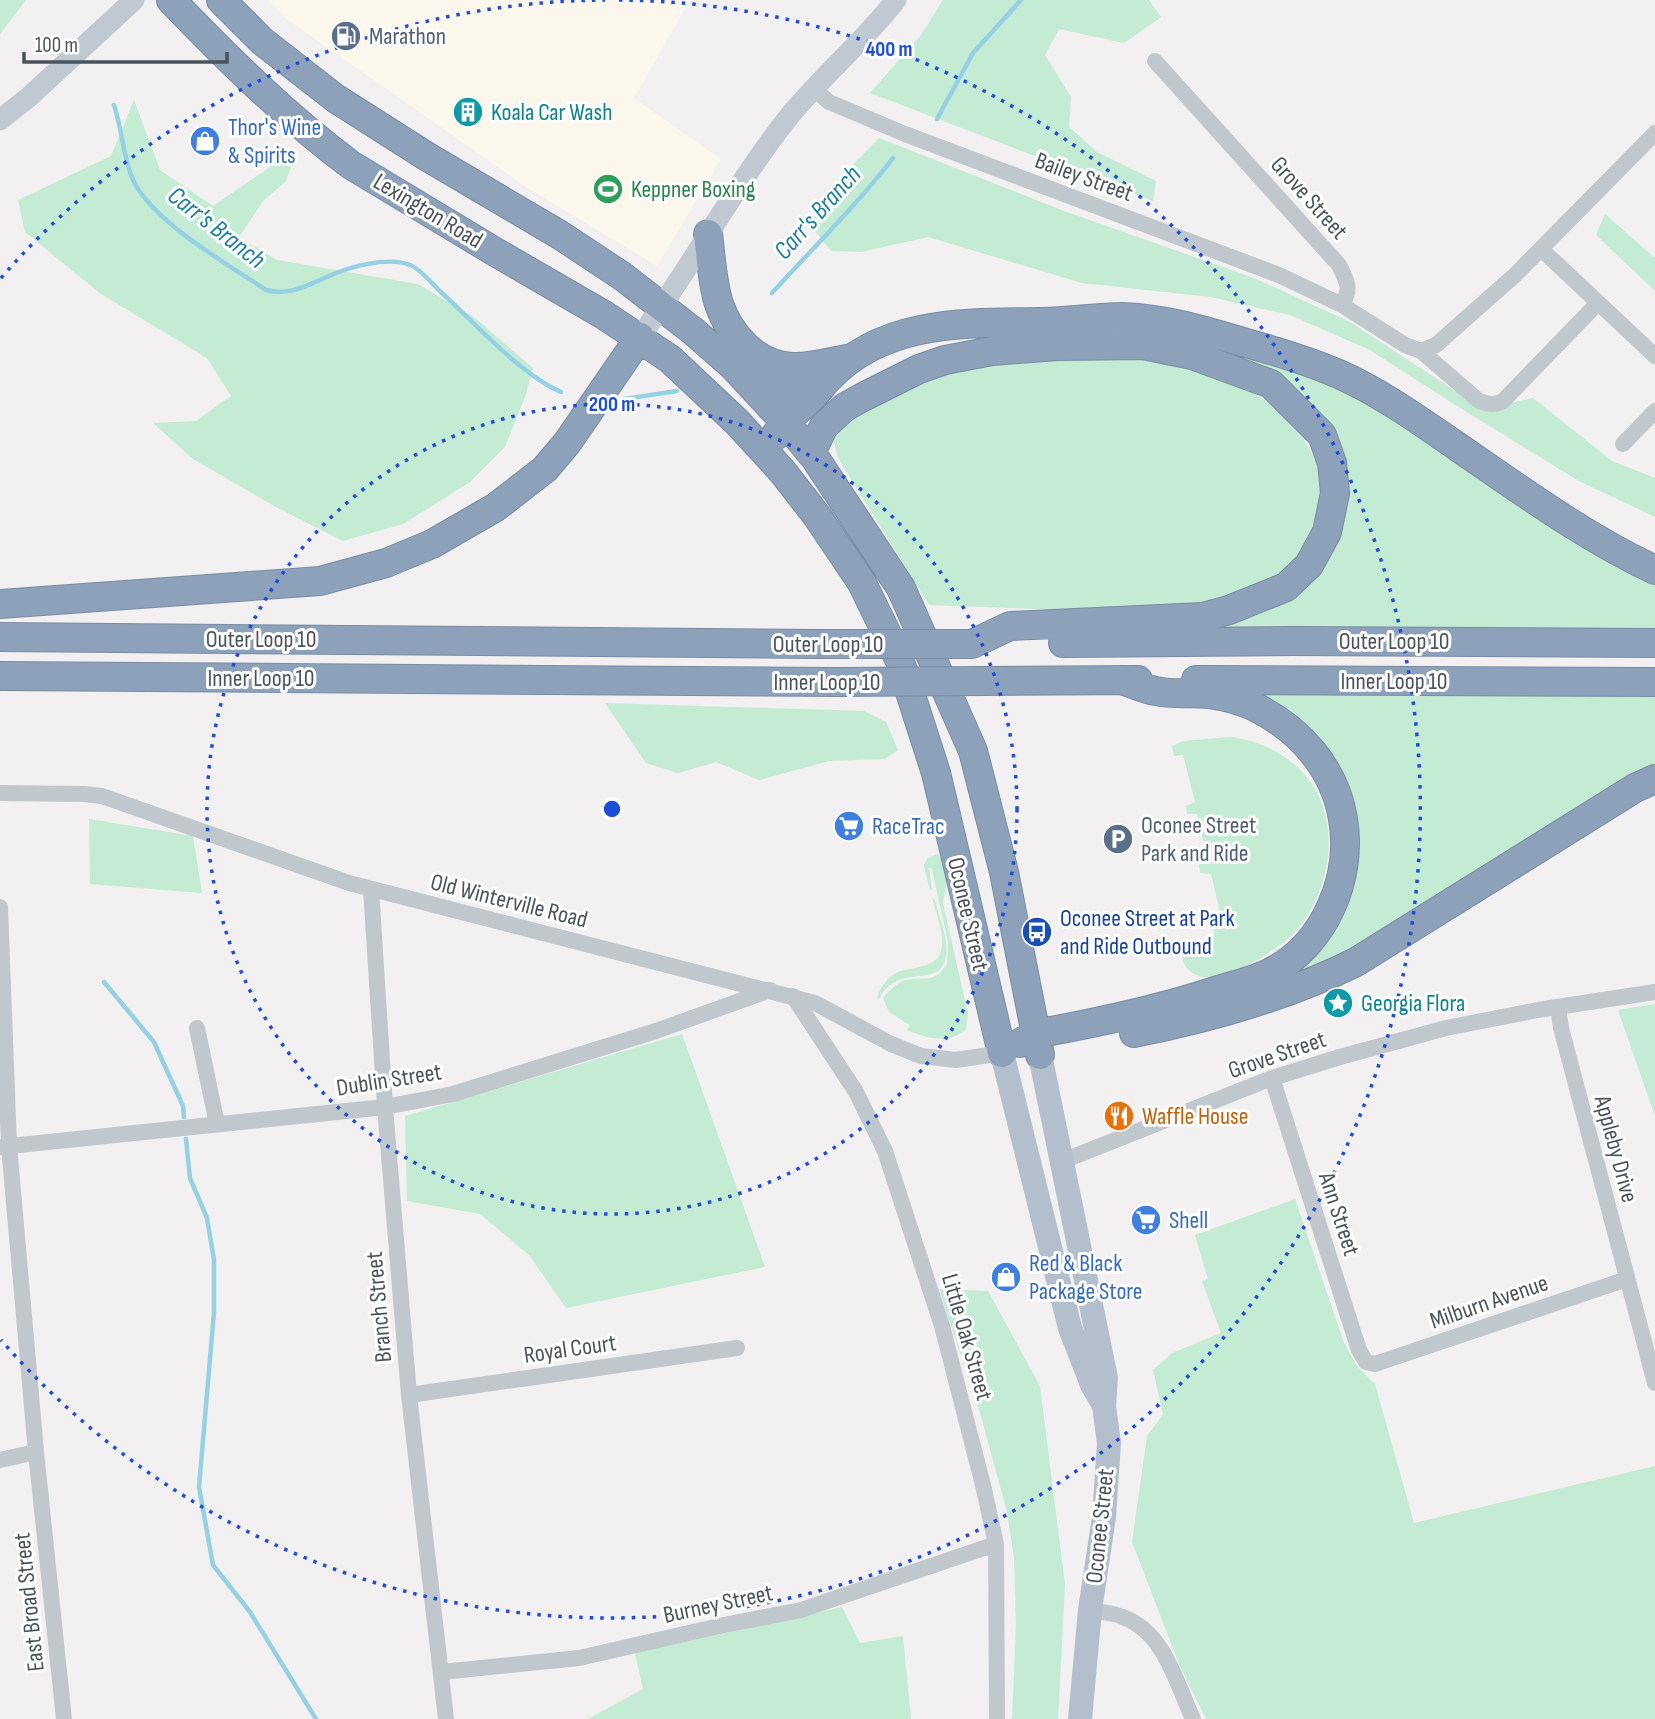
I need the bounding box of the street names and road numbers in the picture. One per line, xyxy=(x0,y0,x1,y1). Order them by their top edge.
street label: Bailey Street xyxy=(1031,146,1137,208)
street label: Grove Street xyxy=(1264,151,1354,245)
street label: Lexington Road xyxy=(368,167,488,255)
street label: Outer Loop 10 xyxy=(206,625,316,654)
street label: Outer Loop 10 xyxy=(1339,627,1449,656)
street label: Outer Loop 10 xyxy=(773,630,883,659)
street label: Inner Loop 10 xyxy=(207,664,315,693)
street label: Inner Loop 10 xyxy=(1340,667,1448,696)
street label: Inner Loop 10 xyxy=(773,668,881,697)
street label: Oconee Street xyxy=(941,855,995,973)
street label: Old Winterville Road xyxy=(428,867,590,935)
street label: Grove Street xyxy=(1224,1025,1330,1085)
street label: Dublin Street xyxy=(334,1057,444,1103)
street label: Appleby Drive xyxy=(1588,1091,1644,1206)
street label: Ann Street xyxy=(1312,1168,1366,1259)
street label: Branch Street xyxy=(360,1250,398,1364)
street label: Milburn Avenue xyxy=(1426,1268,1552,1336)
street label: Little Oak Street xyxy=(935,1270,999,1404)
street label: Royal Court xyxy=(522,1328,618,1370)
street label: Oconee Street xyxy=(1080,1467,1120,1585)
street label: East Broad Street xyxy=(7,1531,51,1673)
street label: Burney Street xyxy=(661,1578,775,1630)

